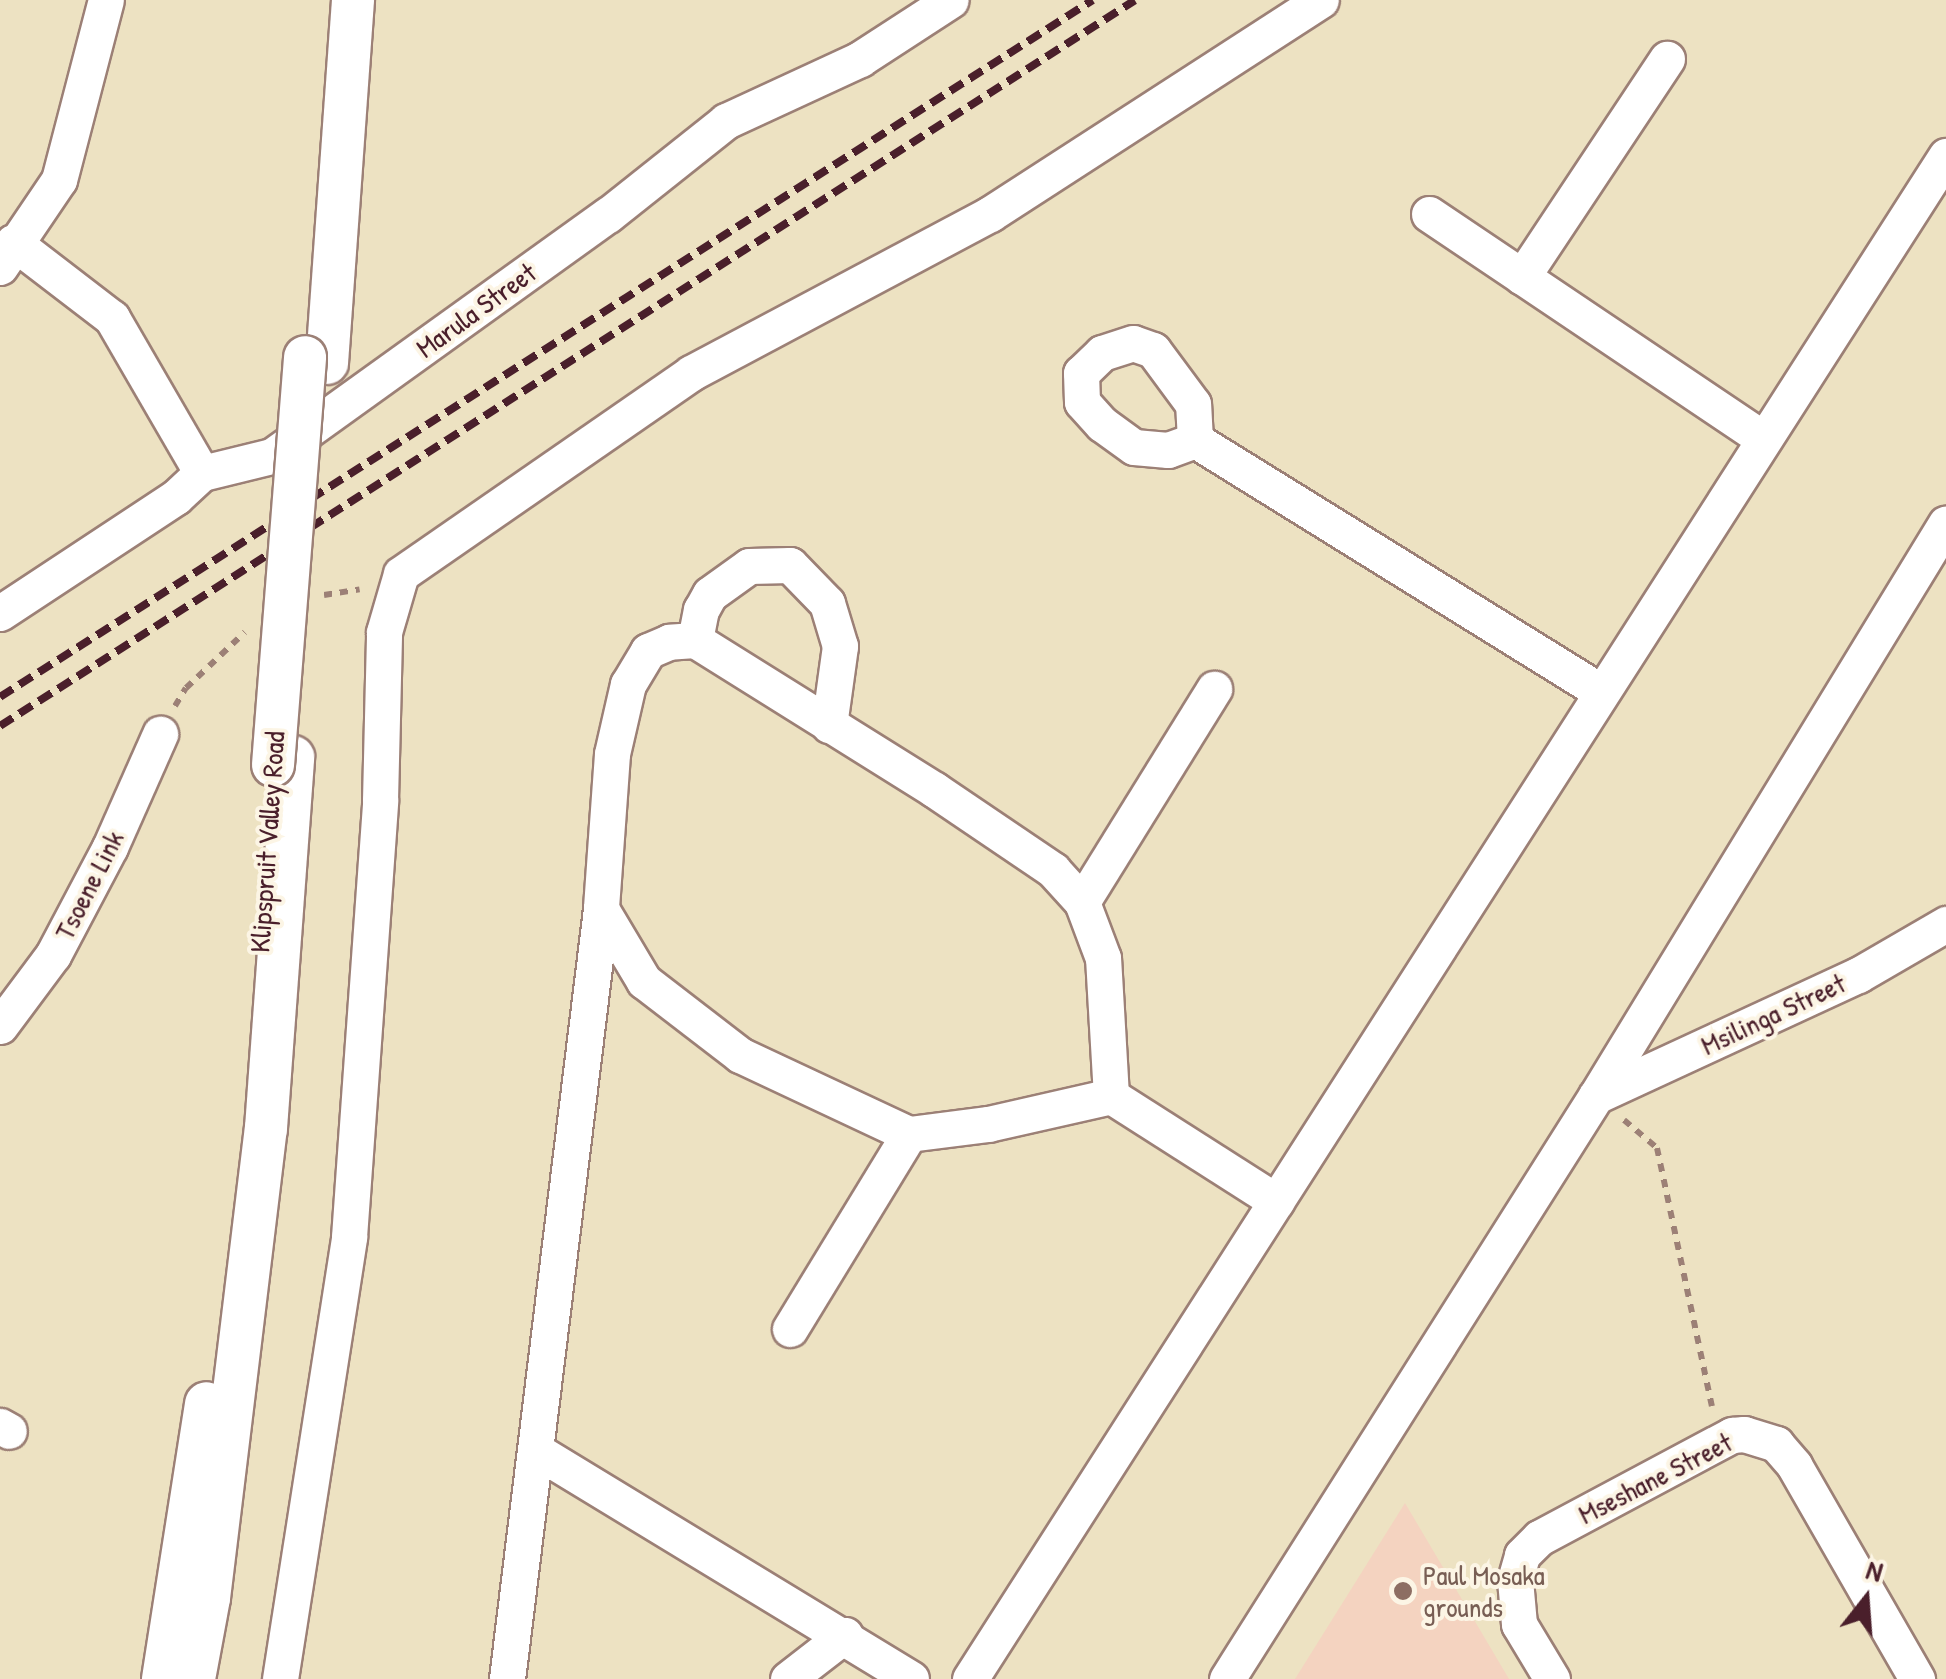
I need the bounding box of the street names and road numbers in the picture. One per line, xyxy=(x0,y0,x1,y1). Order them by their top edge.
street label: Marula Street xyxy=(410,255,542,365)
street label: Klipspruit Valley Road xyxy=(243,730,291,954)
street label: Tsoene Link xyxy=(47,825,131,945)
street label: Msilinga Street xyxy=(1696,966,1850,1062)
street label: Mseshane Street xyxy=(1573,1425,1737,1531)

